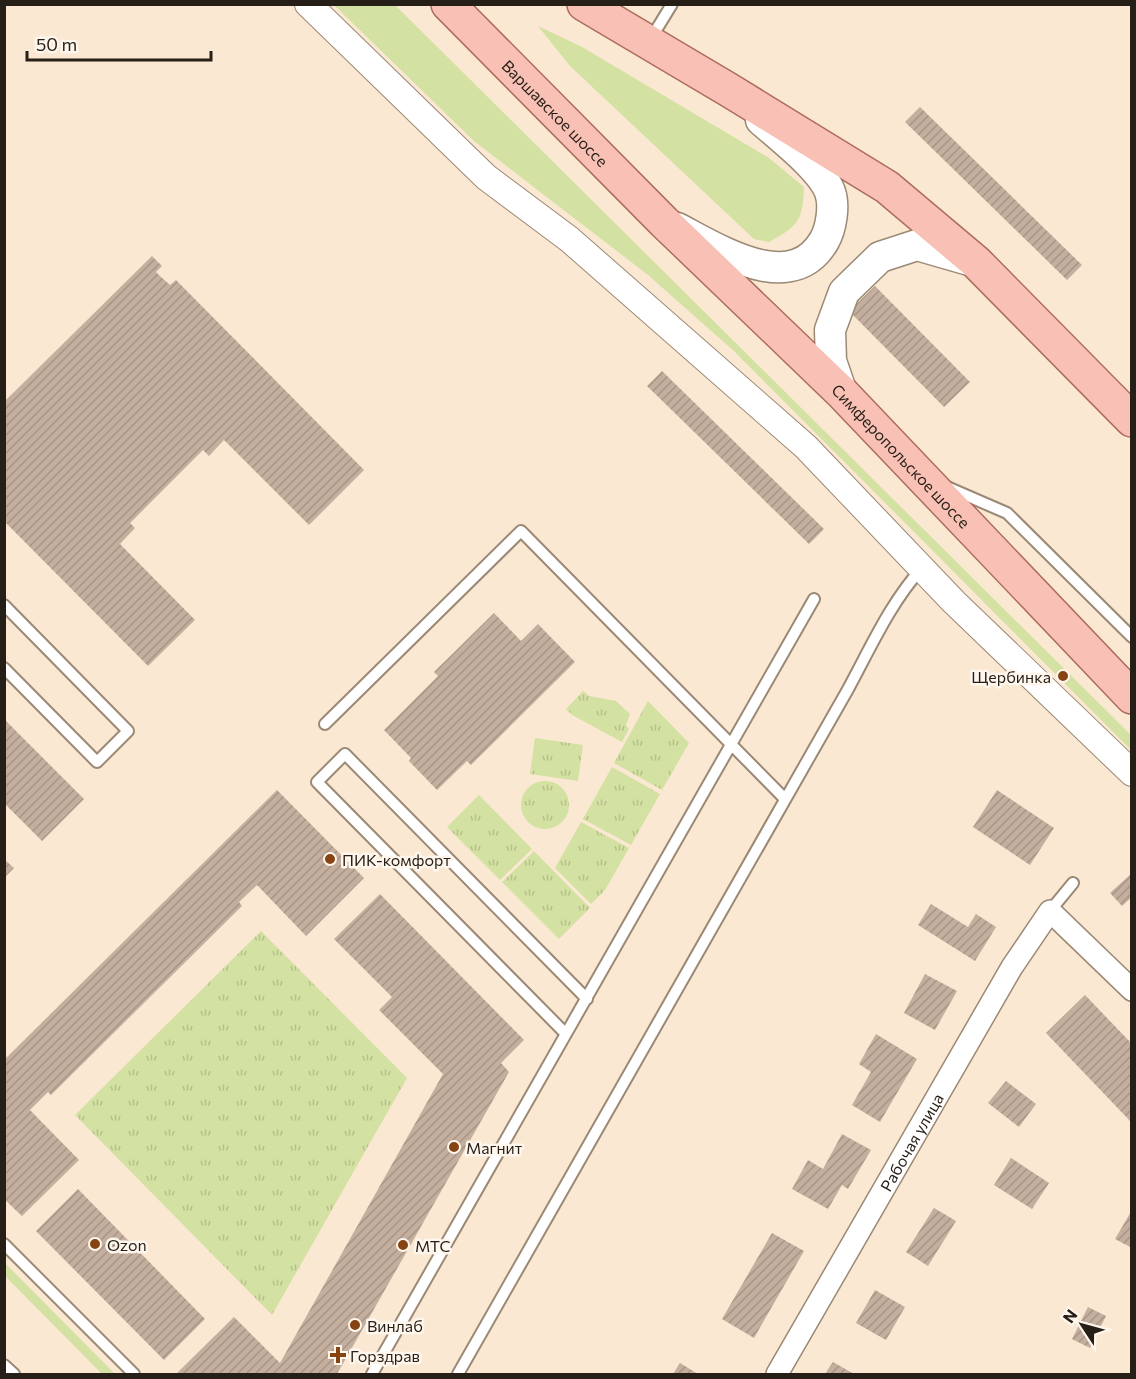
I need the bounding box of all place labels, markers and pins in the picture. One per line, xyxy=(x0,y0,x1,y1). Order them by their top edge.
place label: Щербинка xyxy=(971,667,1051,686)
marker: Щербинка xyxy=(1056,669,1070,683)
place label: ПИК-комфорт xyxy=(342,850,451,869)
marker: ПИК-комфорт xyxy=(323,852,337,866)
place label: Магнит xyxy=(466,1138,523,1157)
marker: Магнит xyxy=(447,1140,461,1154)
place label: Ozon xyxy=(107,1235,147,1254)
place label: МТС xyxy=(415,1236,450,1255)
marker: Ozon xyxy=(88,1237,102,1251)
marker: МТС xyxy=(396,1238,410,1252)
place label: Винлаб xyxy=(367,1316,423,1335)
marker: Винлаб xyxy=(348,1318,362,1332)
place label: Горздрав xyxy=(350,1346,420,1365)
marker: Горздрав xyxy=(331,1348,345,1362)

